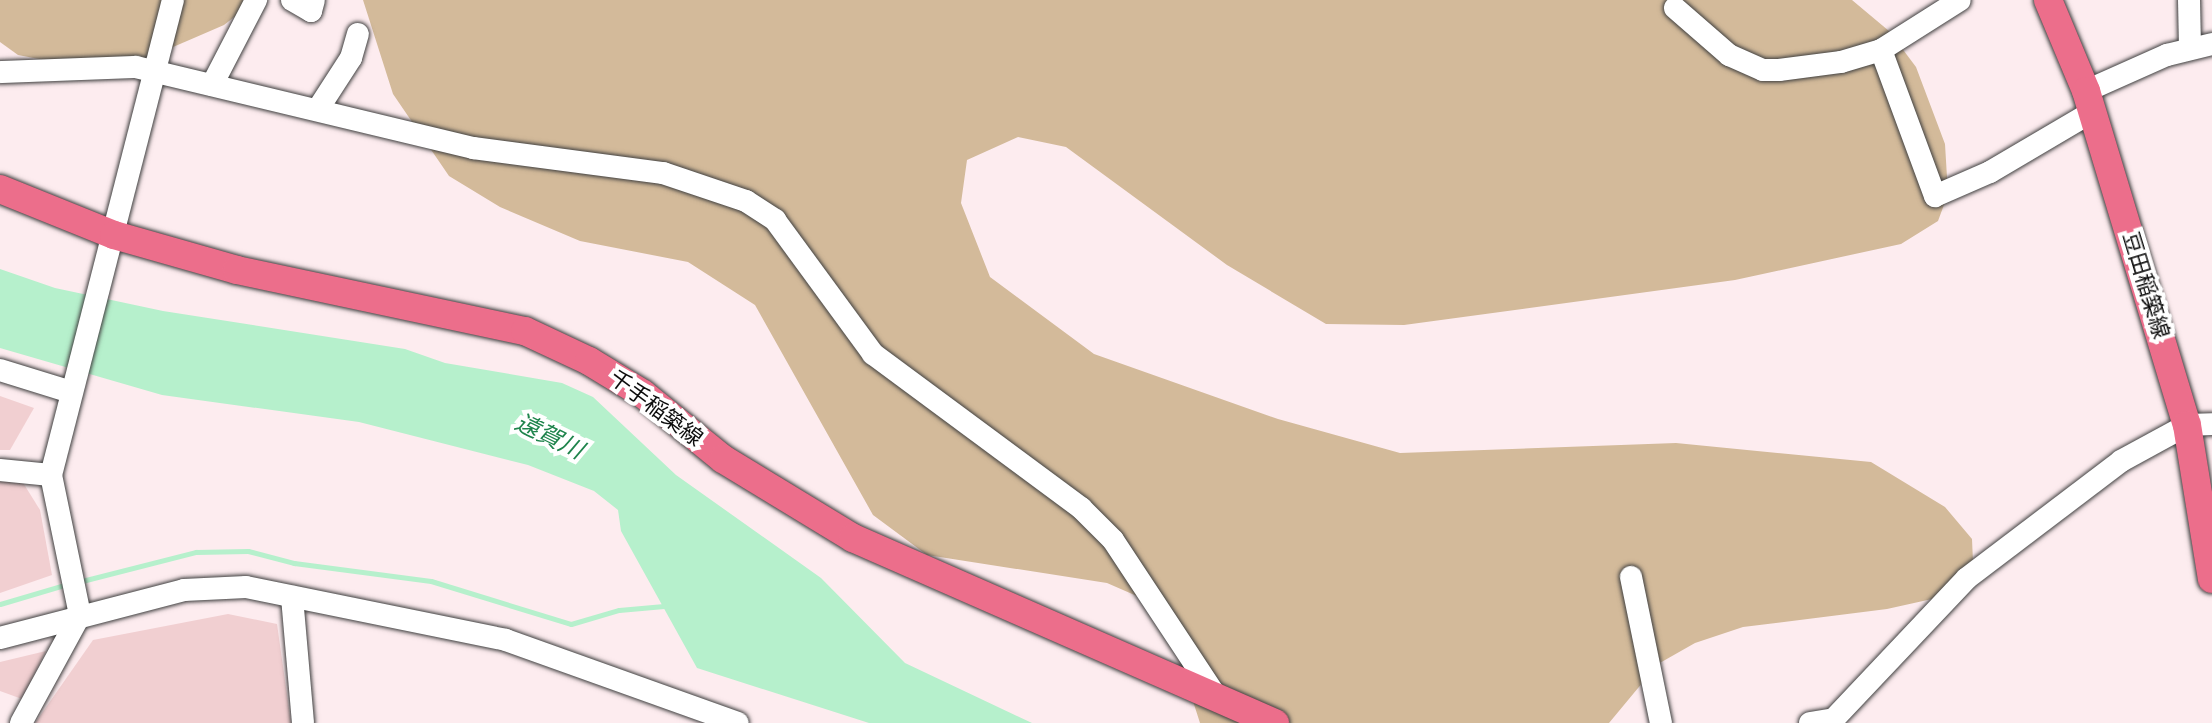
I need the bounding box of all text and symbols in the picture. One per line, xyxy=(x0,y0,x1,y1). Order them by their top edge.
street label: 豆田稲築線 xyxy=(2117,229,2175,341)
street label: 千手稲築線 xyxy=(604,364,708,452)
water label: 遠賀川 xyxy=(510,408,588,466)

